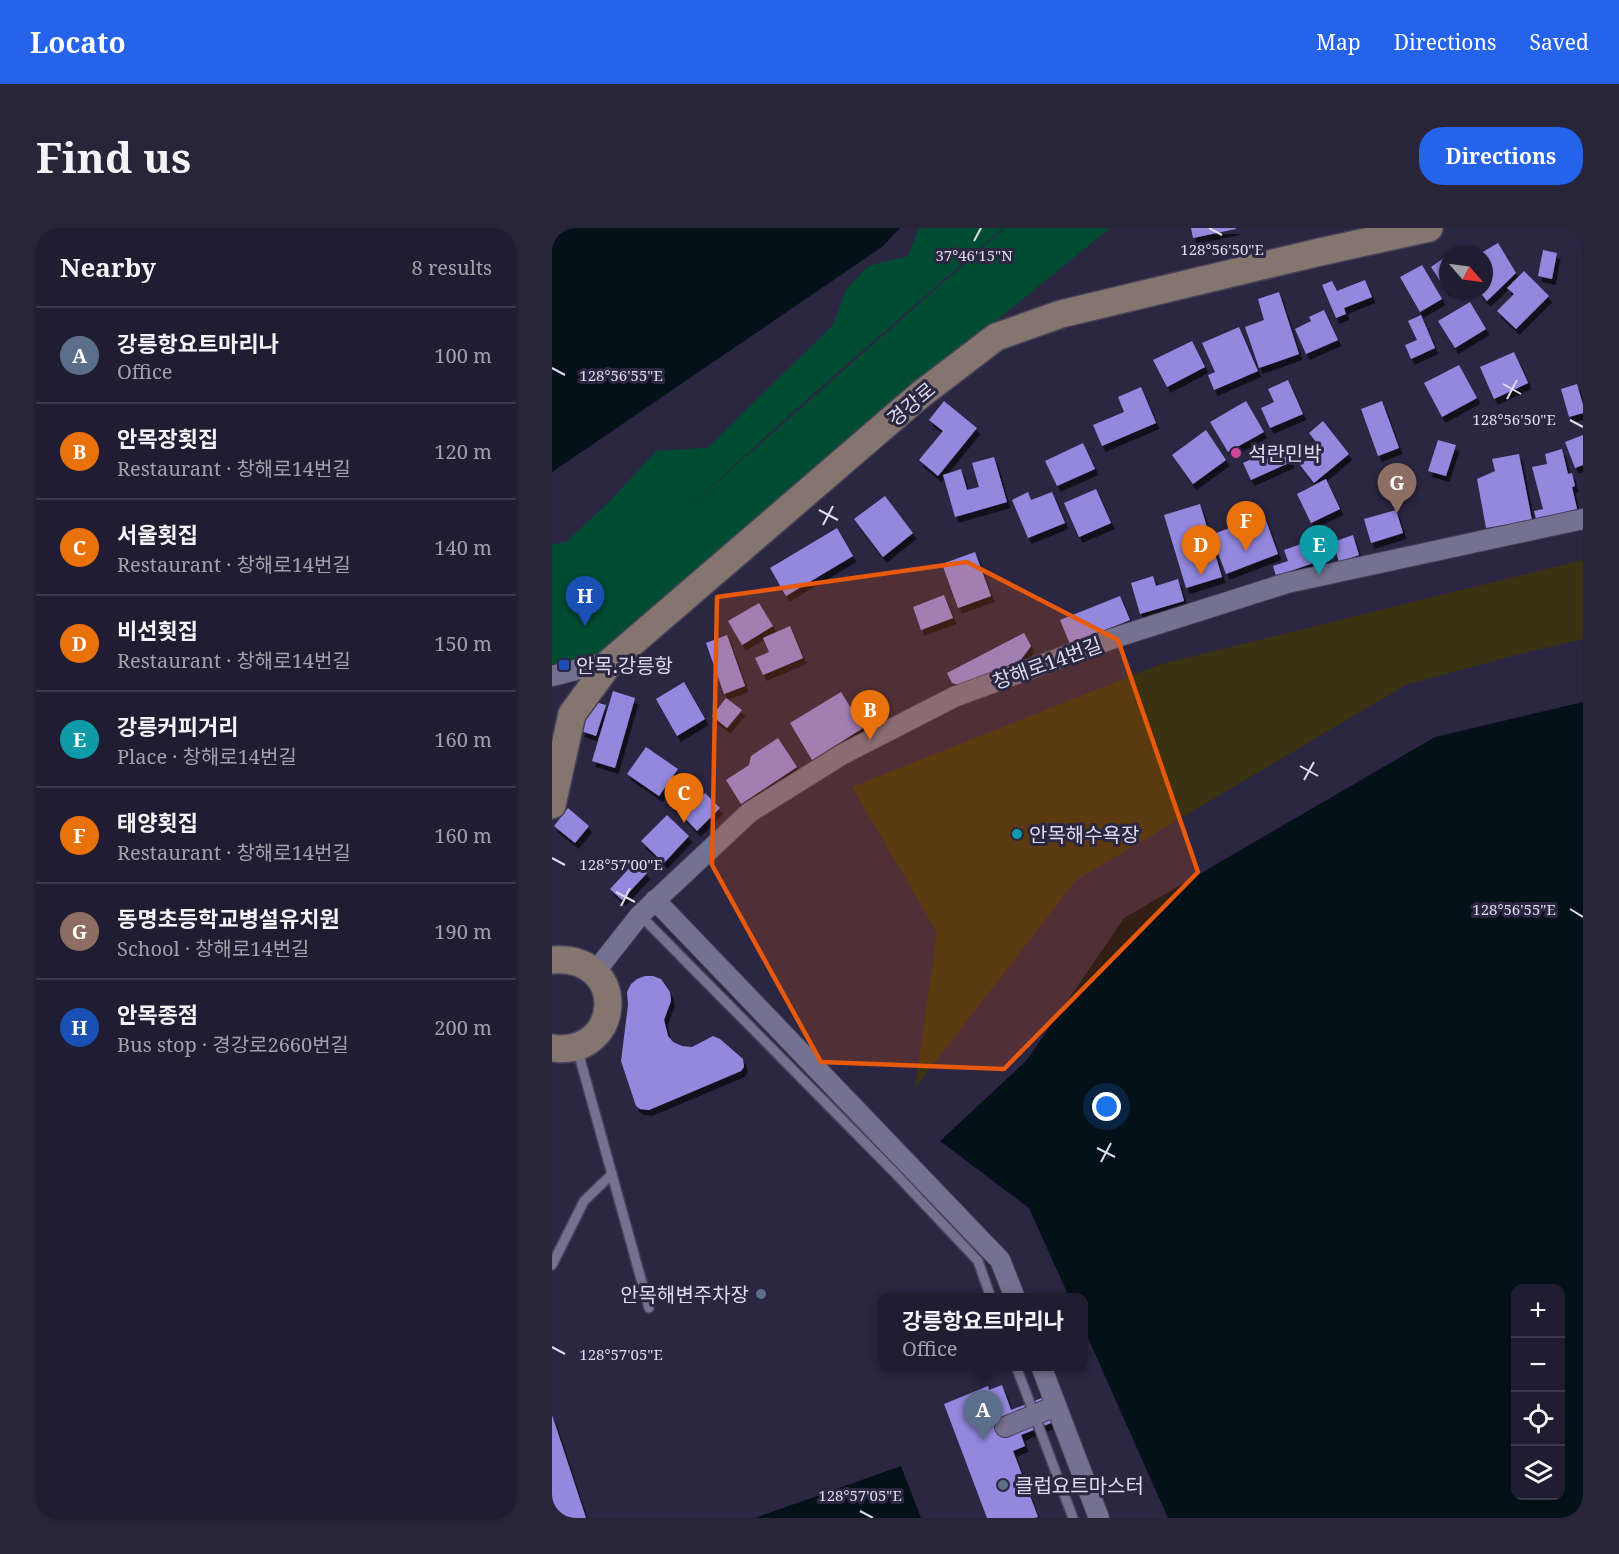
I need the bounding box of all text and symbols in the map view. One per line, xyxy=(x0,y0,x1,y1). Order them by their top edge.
text: Locato xyxy=(30,23,126,61)
text: Map xyxy=(1316,28,1361,56)
text: Directions xyxy=(1394,28,1496,56)
text: Saved xyxy=(1529,28,1589,56)
button: Directions xyxy=(1419,127,1583,185)
text: Find us xyxy=(36,128,191,185)
text: 128°56'50"E xyxy=(1180,239,1264,259)
text: 37°46'15"N xyxy=(935,245,1013,265)
north arrow xyxy=(1439,246,1493,300)
text: Nearby xyxy=(60,249,156,285)
text: 8 results xyxy=(412,254,492,281)
text: 강릉항요트마리나 xyxy=(117,328,279,358)
text: A xyxy=(72,342,87,369)
text: 100 m xyxy=(434,342,492,369)
text: Office xyxy=(117,358,172,385)
text: 128°56'55"E xyxy=(579,365,663,385)
street label: 경강로 xyxy=(881,376,941,432)
text: 128°56'50"E xyxy=(1472,409,1556,429)
text: 안목장횟집 xyxy=(117,423,218,453)
text: B xyxy=(73,438,86,465)
text: 120 m xyxy=(434,438,492,465)
place label: 석란민박 xyxy=(1248,440,1322,467)
marker: 석란민박 xyxy=(1229,446,1243,460)
text: Restaurant · 창해로14번길 xyxy=(117,455,351,482)
pin: G xyxy=(1378,464,1416,513)
pin: F xyxy=(1226,502,1266,551)
text: 서울횟집 xyxy=(117,519,198,549)
pin: D xyxy=(1182,526,1220,575)
pin: E xyxy=(1300,526,1338,575)
text: C xyxy=(73,534,86,561)
text: 140 m xyxy=(434,534,492,561)
text: Restaurant · 창해로14번길 xyxy=(117,551,351,578)
pin: H xyxy=(566,576,604,626)
text: 비선횟집 xyxy=(117,615,198,645)
text: D xyxy=(72,630,87,657)
text: 150 m xyxy=(434,630,492,657)
street label: 창해로14번길 xyxy=(989,631,1105,695)
text: Restaurant · 창해로14번길 xyxy=(117,647,351,674)
place label: 안목.강릉항 xyxy=(576,652,673,679)
marker: 안목.강릉항 xyxy=(557,658,571,672)
pin: B xyxy=(850,690,890,740)
text: 강릉커피거리 xyxy=(117,711,238,741)
text: E xyxy=(73,726,86,753)
text: 160 m xyxy=(434,726,492,753)
text: Place · 창해로14번길 xyxy=(117,743,297,770)
pin: C xyxy=(664,774,704,823)
text: 태양횟집 xyxy=(117,807,198,837)
place label: 안목해수욕장 xyxy=(1029,821,1139,848)
text: F xyxy=(73,822,86,849)
text: 160 m xyxy=(434,822,492,849)
marker: 안목해수욕장 xyxy=(1010,827,1024,841)
text: Restaurant · 창해로14번길 xyxy=(117,839,351,866)
text: 128°57'00"E xyxy=(579,854,663,874)
text: 128°56'55"E xyxy=(1472,899,1556,919)
text: 동명초등학교병설유치원 xyxy=(117,903,340,933)
text: G xyxy=(72,918,87,945)
text: 190 m xyxy=(434,918,492,945)
text: School · 창해로14번길 xyxy=(117,935,309,962)
text: 안목종점 xyxy=(117,999,198,1029)
text: H xyxy=(71,1014,88,1041)
text: 200 m xyxy=(434,1014,492,1041)
text: Bus stop · 경강로2660번길 xyxy=(117,1031,349,1058)
your location xyxy=(1092,1092,1121,1121)
place label: 안목해변주차장 xyxy=(620,1281,749,1308)
map controls xyxy=(1511,1284,1565,1500)
button: + xyxy=(1511,1284,1565,1338)
marker: 안목해변주차장 xyxy=(754,1287,768,1301)
popup xyxy=(878,1293,1088,1371)
text: 강릉항요트마리나 xyxy=(902,1305,1064,1335)
text: Office xyxy=(902,1335,957,1362)
button: − xyxy=(1511,1338,1565,1392)
text: 128°57'05"E xyxy=(579,1344,663,1364)
pin: A xyxy=(964,1390,1002,1440)
button: locate xyxy=(1511,1392,1565,1446)
button: layers xyxy=(1511,1446,1565,1500)
place label: 클럽요트마스터 xyxy=(1015,1472,1144,1499)
marker: 클럽요트마스터 xyxy=(996,1478,1010,1492)
text: 128°57'05"E xyxy=(818,1485,902,1505)

